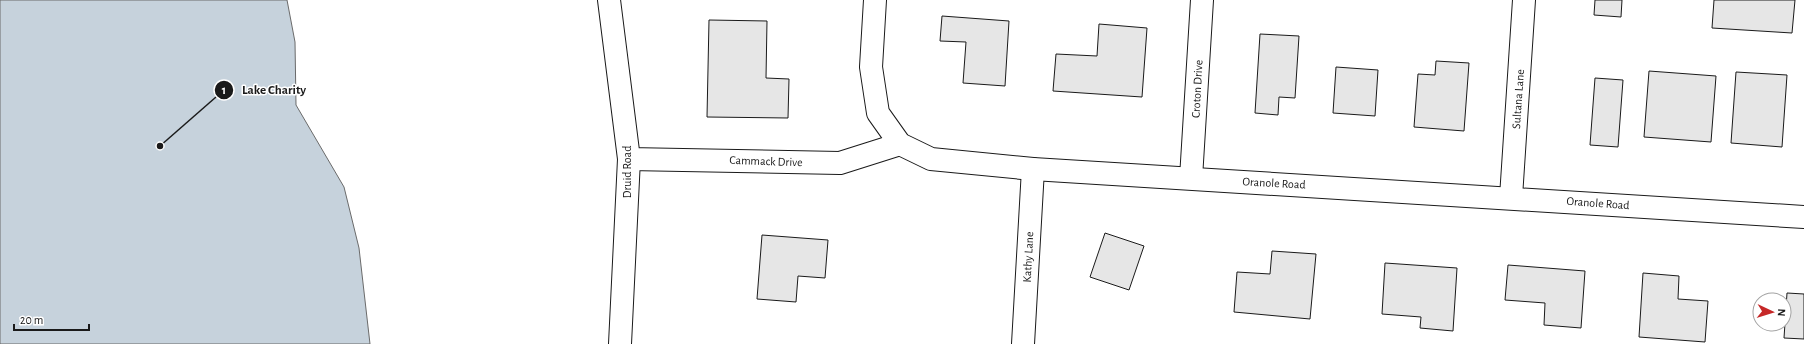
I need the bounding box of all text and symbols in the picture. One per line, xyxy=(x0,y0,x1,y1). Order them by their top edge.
street label: Croton Drive xyxy=(1189,60,1205,118)
street label: Sultana Lane xyxy=(1510,69,1526,129)
callout: Lake Charity xyxy=(214,77,314,102)
text: 1 xyxy=(222,84,226,96)
text: Lake Charity xyxy=(242,84,306,97)
street label: Druid Road xyxy=(621,146,633,198)
street label: Cammack Drive xyxy=(729,154,803,168)
street label: Oranole Road xyxy=(1242,175,1306,191)
street label: Oranole Road xyxy=(1566,195,1630,211)
street label: Kathy Lane xyxy=(1021,231,1036,283)
north arrow xyxy=(1752,292,1792,332)
scale bar xyxy=(14,306,89,332)
text: N xyxy=(1776,308,1787,317)
text: 20 m xyxy=(20,314,43,326)

